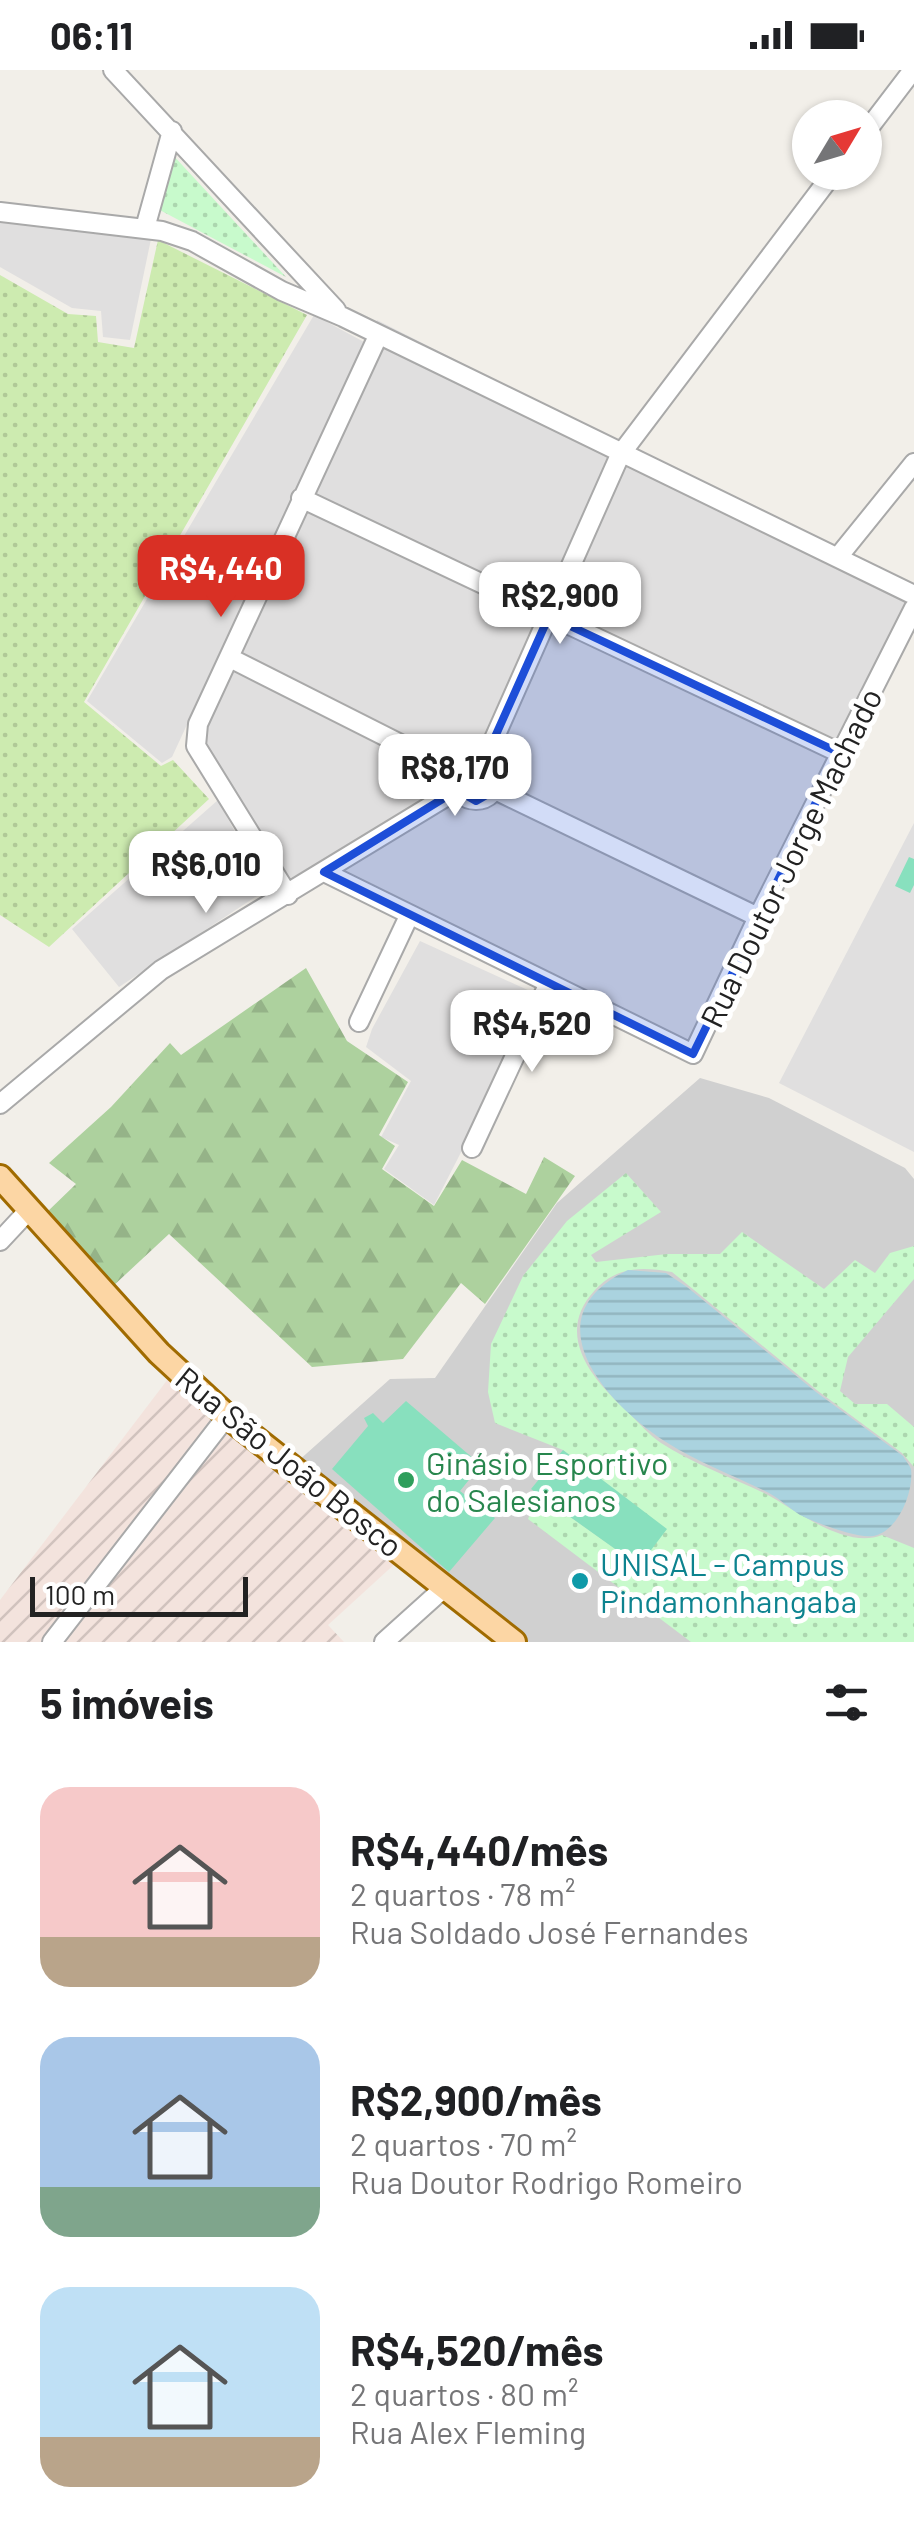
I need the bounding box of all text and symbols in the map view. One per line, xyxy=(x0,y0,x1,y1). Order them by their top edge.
text: 06:11 xyxy=(50,12,133,58)
north arrow xyxy=(792,100,882,190)
map controls xyxy=(792,100,882,190)
pin: R$4,440 xyxy=(129,535,313,620)
text: R$4,440 xyxy=(160,548,282,586)
pin: R$2,900 xyxy=(468,562,652,647)
text: R$2,900 xyxy=(501,575,619,613)
street label: Rua Doutor Jorge Machado xyxy=(691,681,889,1033)
pin: R$8,170 xyxy=(363,734,547,819)
text: R$8,170 xyxy=(400,747,510,785)
pin: R$6,010 xyxy=(114,831,298,916)
text: R$6,010 xyxy=(151,844,261,882)
pin: R$4,520 xyxy=(440,990,624,1075)
text: R$4,520 xyxy=(472,1003,592,1041)
street label: Rua São João Bosco xyxy=(169,1358,411,1564)
place label: Ginásio Esportivo do Salesianos xyxy=(426,1443,668,1518)
marker: Ginásio Esportivo do Salesianos xyxy=(395,1469,417,1491)
place label: UNISAL - Campus Pindamonhangaba xyxy=(600,1544,857,1619)
marker: UNISAL - Campus Pindamonhangaba xyxy=(569,1570,591,1592)
scale bar xyxy=(30,1572,248,1616)
text: 100 m xyxy=(45,1577,115,1611)
icon: filters xyxy=(819,1675,874,1730)
text: 5 imóveis xyxy=(40,1677,214,1727)
text: R$4,440/mês xyxy=(350,1824,608,1874)
icon: home xyxy=(120,1827,240,1947)
text: 2 quartos · 78 m² xyxy=(350,1874,575,1912)
text: Rua Soldado José Fernandes xyxy=(350,1912,749,1950)
text: R$2,900/mês xyxy=(350,2074,602,2124)
icon: home xyxy=(120,2077,240,2197)
text: 2 quartos · 70 m² xyxy=(350,2124,577,2162)
text: Rua Doutor Rodrigo Romeiro xyxy=(350,2162,743,2200)
text: R$4,520/mês xyxy=(350,2324,604,2374)
icon: home xyxy=(120,2327,240,2447)
text: 2 quartos · 80 m² xyxy=(350,2374,578,2412)
text: Rua Alex Fleming xyxy=(350,2412,586,2450)

